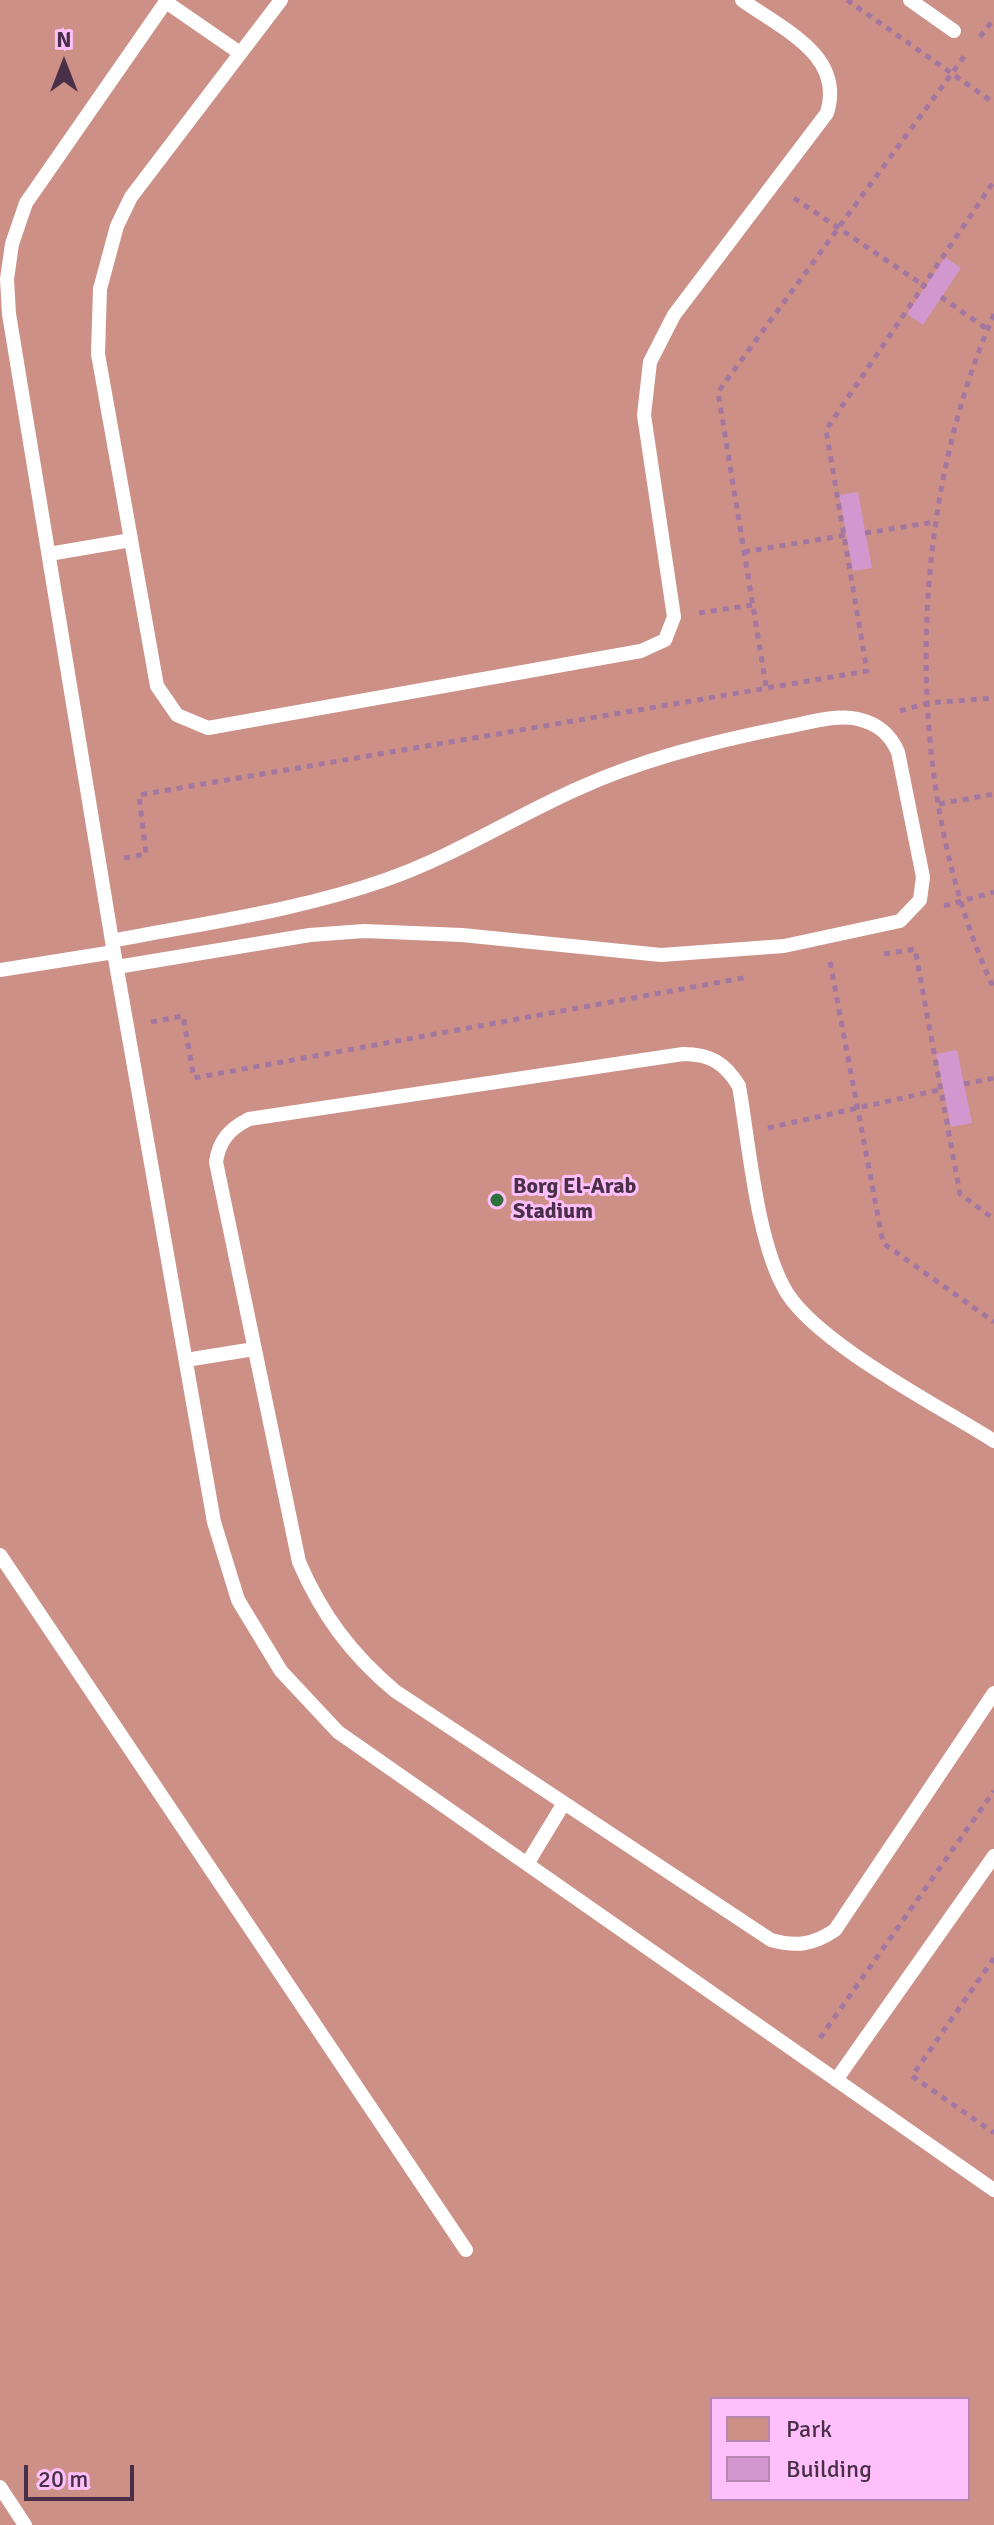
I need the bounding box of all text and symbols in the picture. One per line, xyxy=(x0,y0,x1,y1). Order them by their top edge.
north arrow xyxy=(24,24,104,104)
text: N xyxy=(56,26,72,53)
place label: Borg El-Arab Stadium xyxy=(513,1174,636,1226)
marker: Borg El-Arab Stadium xyxy=(488,1191,506,1209)
legend xyxy=(710,2397,970,2501)
text: Park xyxy=(786,2414,832,2444)
scale bar xyxy=(28,2449,138,2499)
text: Building xyxy=(786,2454,872,2484)
text: 20 m xyxy=(38,2464,88,2494)

